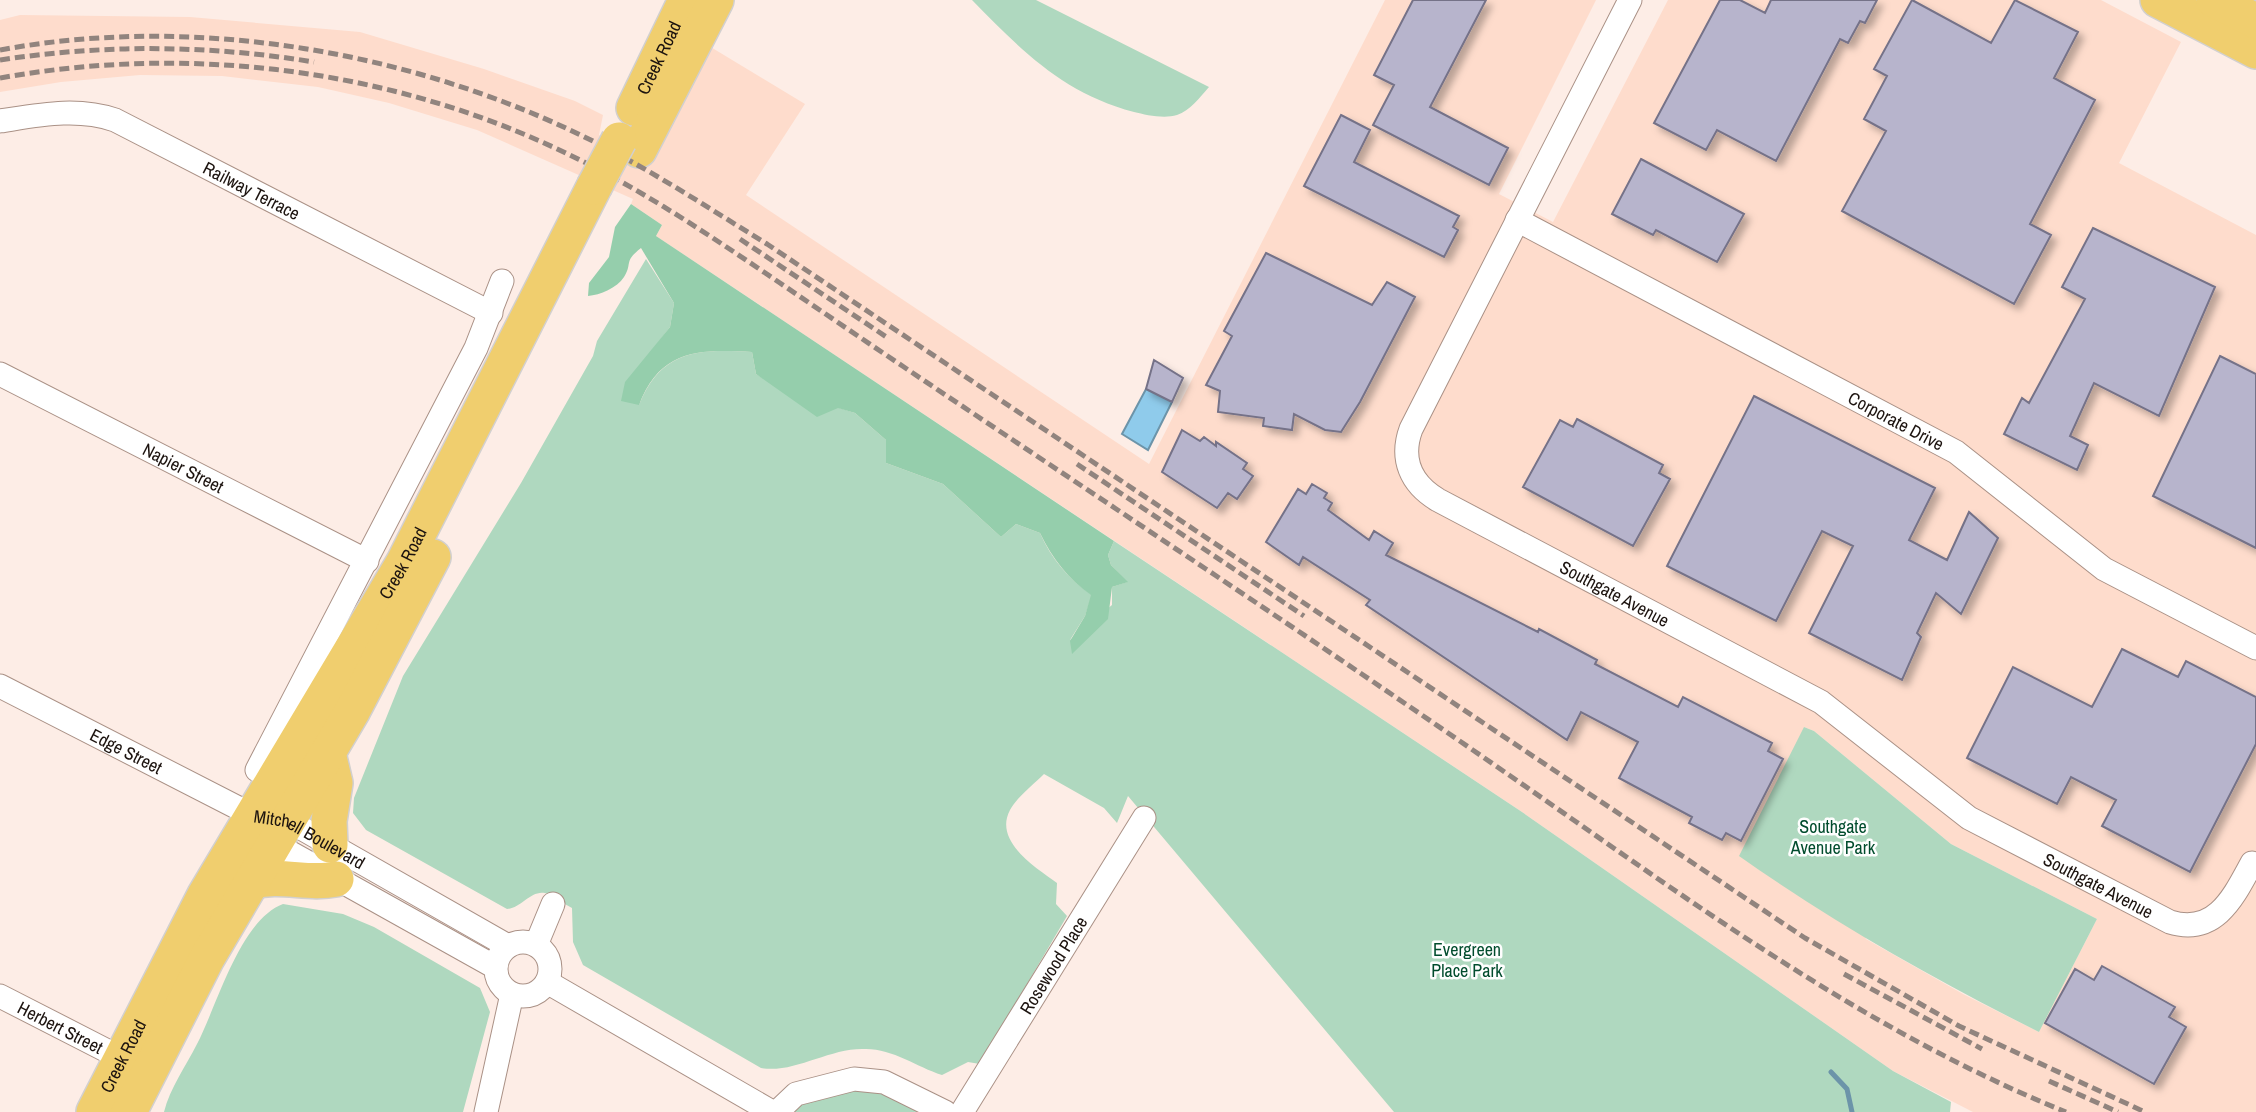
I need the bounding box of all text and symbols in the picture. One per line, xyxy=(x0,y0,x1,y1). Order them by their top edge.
street label: Creek Road xyxy=(630,17,687,98)
street label: Railway Terrace xyxy=(199,155,304,225)
street label: Corporate Drive xyxy=(1844,385,1949,456)
street label: Napier Street xyxy=(139,436,228,499)
street label: Creek Road xyxy=(372,523,432,604)
street label: Southgate Avenue xyxy=(1556,554,1674,632)
street label: Edge Street xyxy=(86,722,167,780)
street label: Mitchell Boulevard xyxy=(252,803,370,875)
park label: Southgate Avenue Park xyxy=(1790,814,1876,860)
street label: Southgate Avenue xyxy=(2039,846,2158,924)
street label: Rosewood Place xyxy=(1013,911,1093,1019)
park label: Evergreen Place Park xyxy=(1431,937,1503,983)
street label: Herbert Street xyxy=(14,995,108,1059)
street label: Creek Road xyxy=(94,1015,152,1097)

